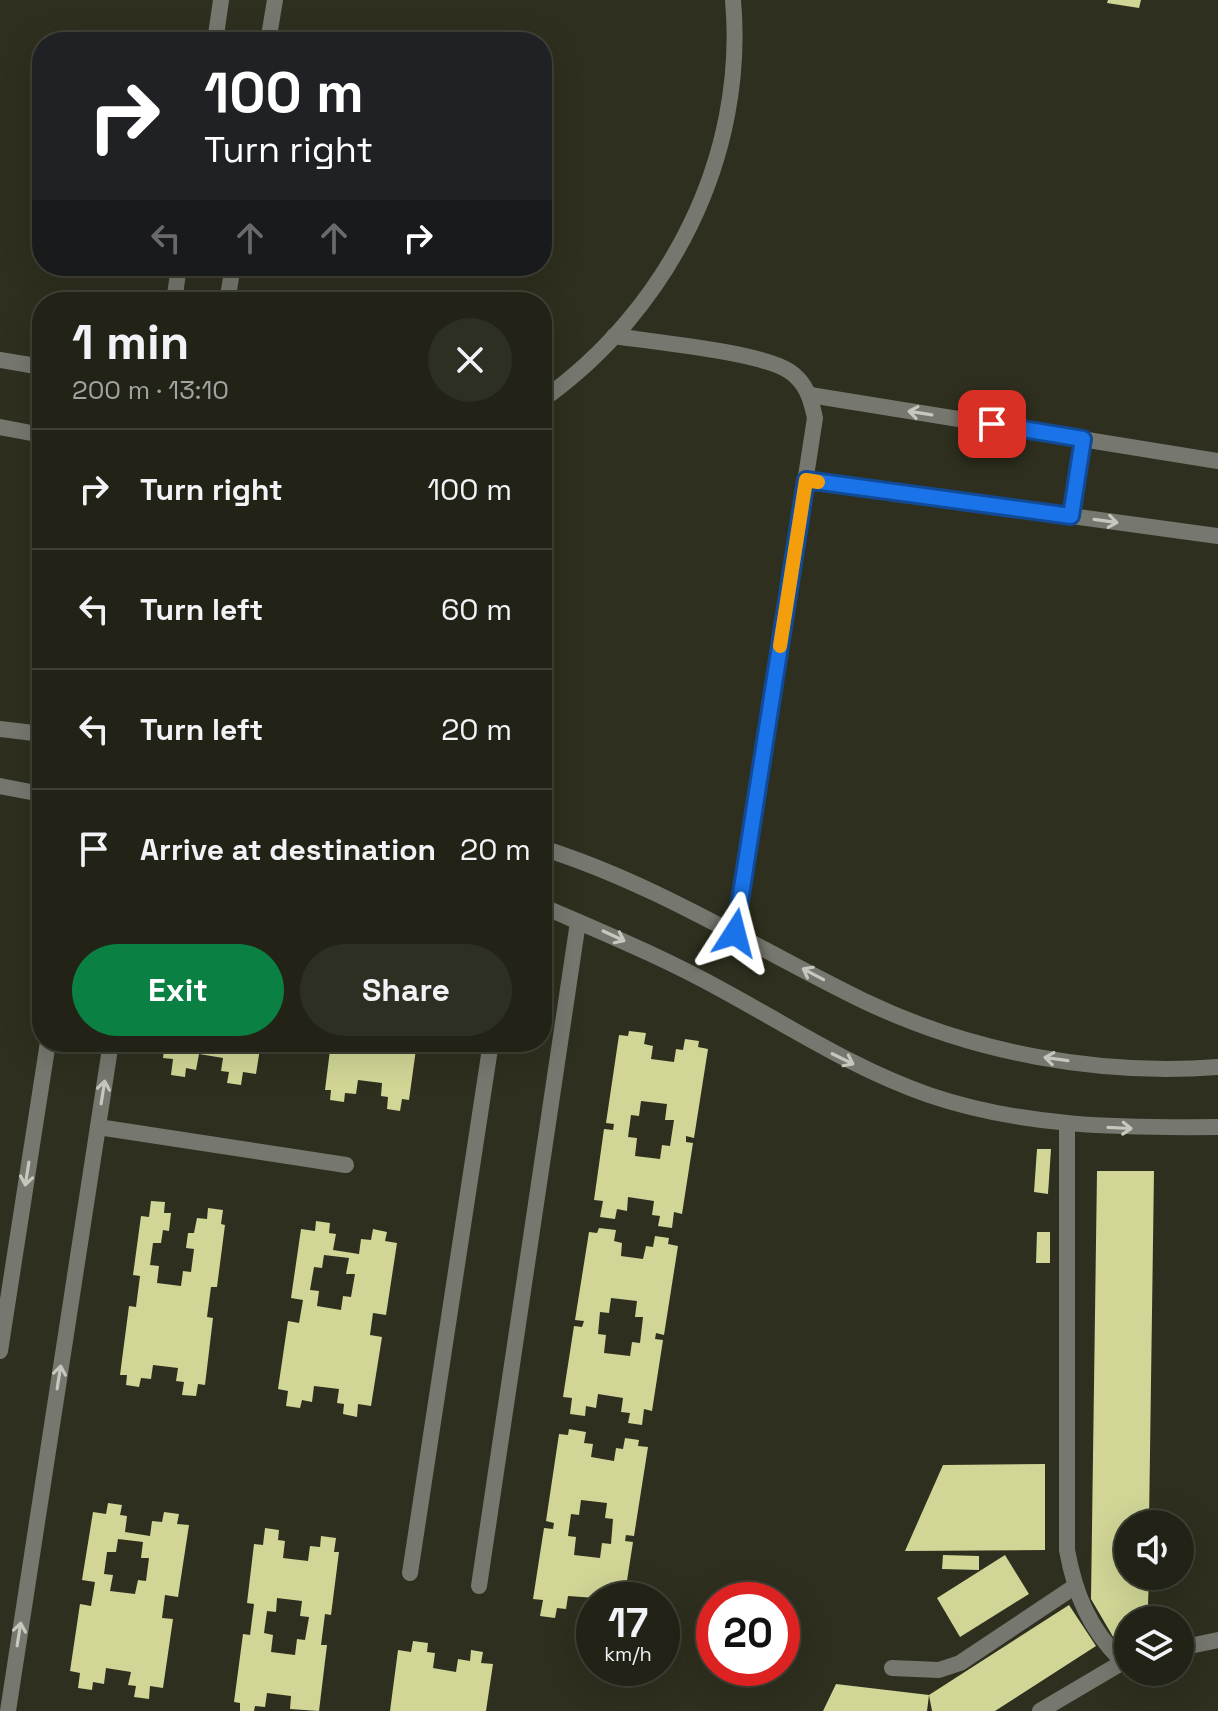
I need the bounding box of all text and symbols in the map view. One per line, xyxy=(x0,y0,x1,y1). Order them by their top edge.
text: 100 m xyxy=(204,57,364,128)
icon: right xyxy=(72,64,176,168)
text: Turn right xyxy=(204,127,373,173)
icon: left xyxy=(144,216,188,260)
icon: ahead xyxy=(228,216,272,260)
icon: ahead xyxy=(312,216,356,260)
icon: right xyxy=(396,216,440,260)
text: 1 min xyxy=(72,312,189,373)
button: close xyxy=(428,318,512,402)
text: 200 m · 13:10 xyxy=(72,373,229,407)
pin xyxy=(958,390,1026,458)
icon: arrive xyxy=(970,402,1014,446)
one-way arrow xyxy=(908,405,933,420)
icon: right xyxy=(72,467,116,511)
text: Turn right xyxy=(140,470,283,509)
text: 100 m xyxy=(427,470,512,509)
one-way arrow xyxy=(1092,513,1119,528)
icon: left xyxy=(72,587,116,631)
text: Turn left xyxy=(140,590,263,629)
text: 60 m xyxy=(441,590,512,629)
icon: left xyxy=(72,707,116,751)
text: Turn left xyxy=(140,710,263,749)
text: 20 m xyxy=(441,710,512,749)
icon: arrive xyxy=(72,827,116,871)
text: Arrive at destination xyxy=(140,830,436,869)
text: 20 m xyxy=(460,830,531,869)
position arrow xyxy=(693,891,777,975)
one-way arrow xyxy=(602,929,626,944)
button: Exit xyxy=(72,944,284,1036)
button: Share xyxy=(300,944,512,1036)
one-way arrow xyxy=(801,966,825,981)
one-way arrow xyxy=(1044,1051,1070,1066)
one-way arrow xyxy=(831,1052,855,1067)
one-way arrow xyxy=(96,1080,111,1105)
one-way arrow xyxy=(1106,1120,1133,1135)
one-way arrow xyxy=(19,1161,34,1187)
one-way arrow xyxy=(52,1365,67,1390)
map controls xyxy=(1114,1510,1194,1686)
button: sound xyxy=(1114,1510,1194,1590)
speed limit sign: 20 xyxy=(696,1582,800,1686)
text: 17 xyxy=(608,1598,648,1649)
button: layers xyxy=(1114,1606,1194,1686)
one-way arrow xyxy=(13,1622,28,1647)
text: km/h xyxy=(604,1641,652,1667)

